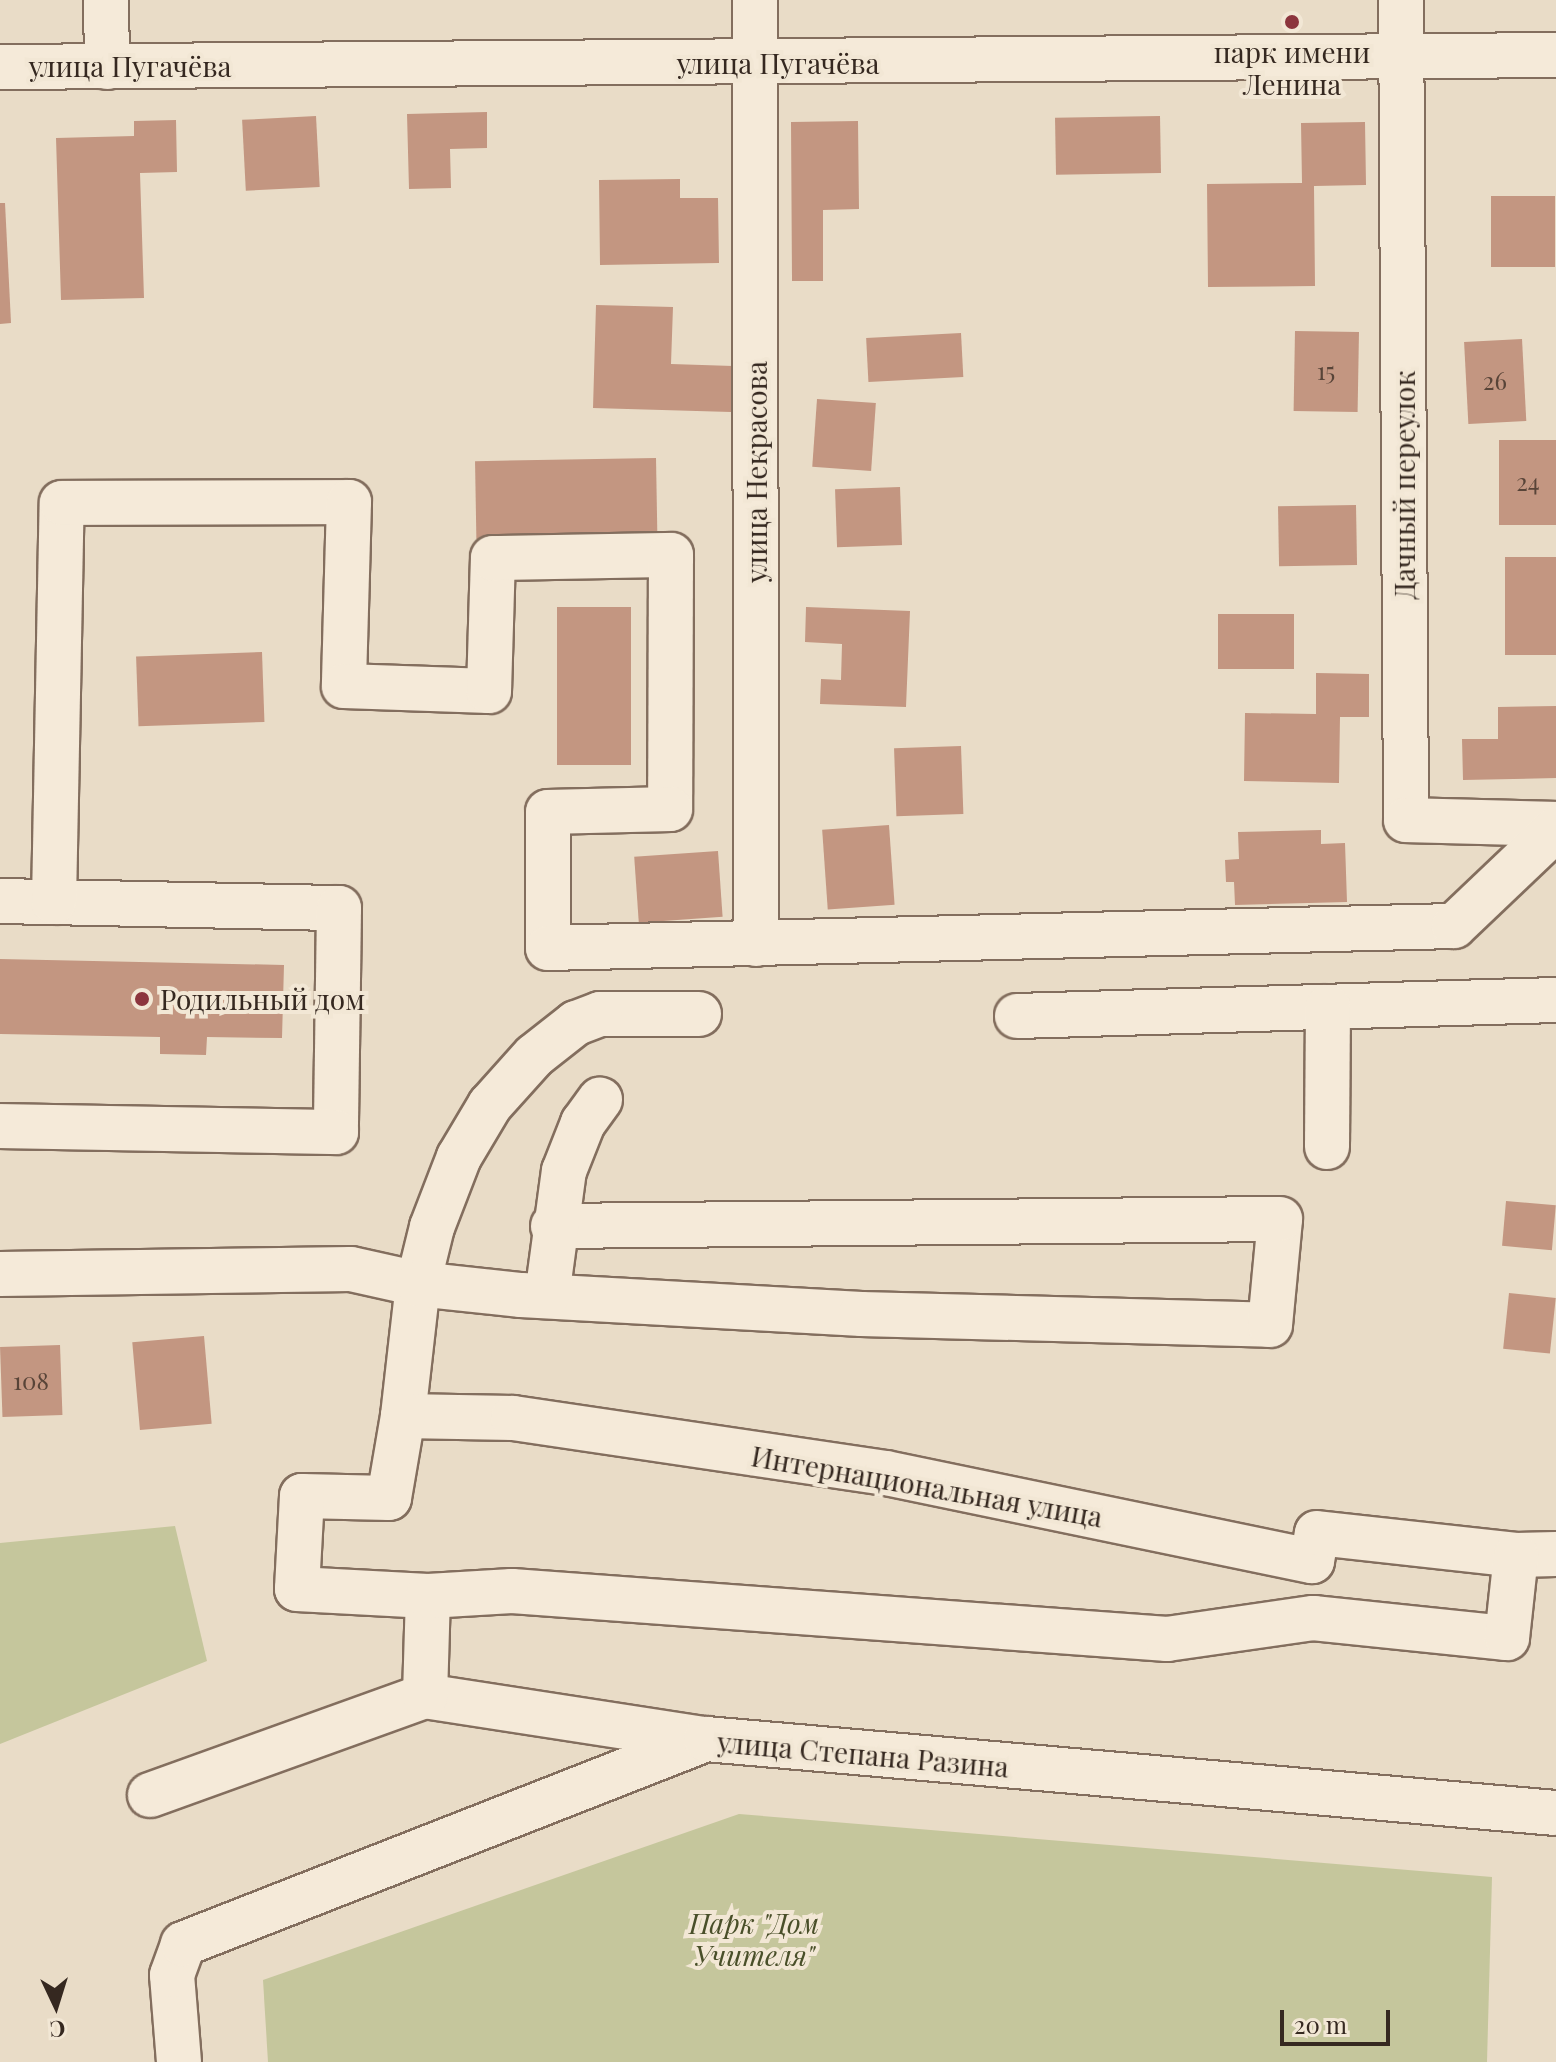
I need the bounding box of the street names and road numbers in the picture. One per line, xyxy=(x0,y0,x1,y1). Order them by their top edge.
street label: улица Пугачёва xyxy=(677,46,879,80)
street label: улица Пугачёва xyxy=(29,49,231,83)
street label: улица Некрасова xyxy=(739,361,773,583)
street label: Дачный переулок xyxy=(1387,371,1421,599)
street label: Интернациональная улица xyxy=(749,1439,1105,1533)
street label: улица Степана Разина xyxy=(716,1725,1010,1783)

